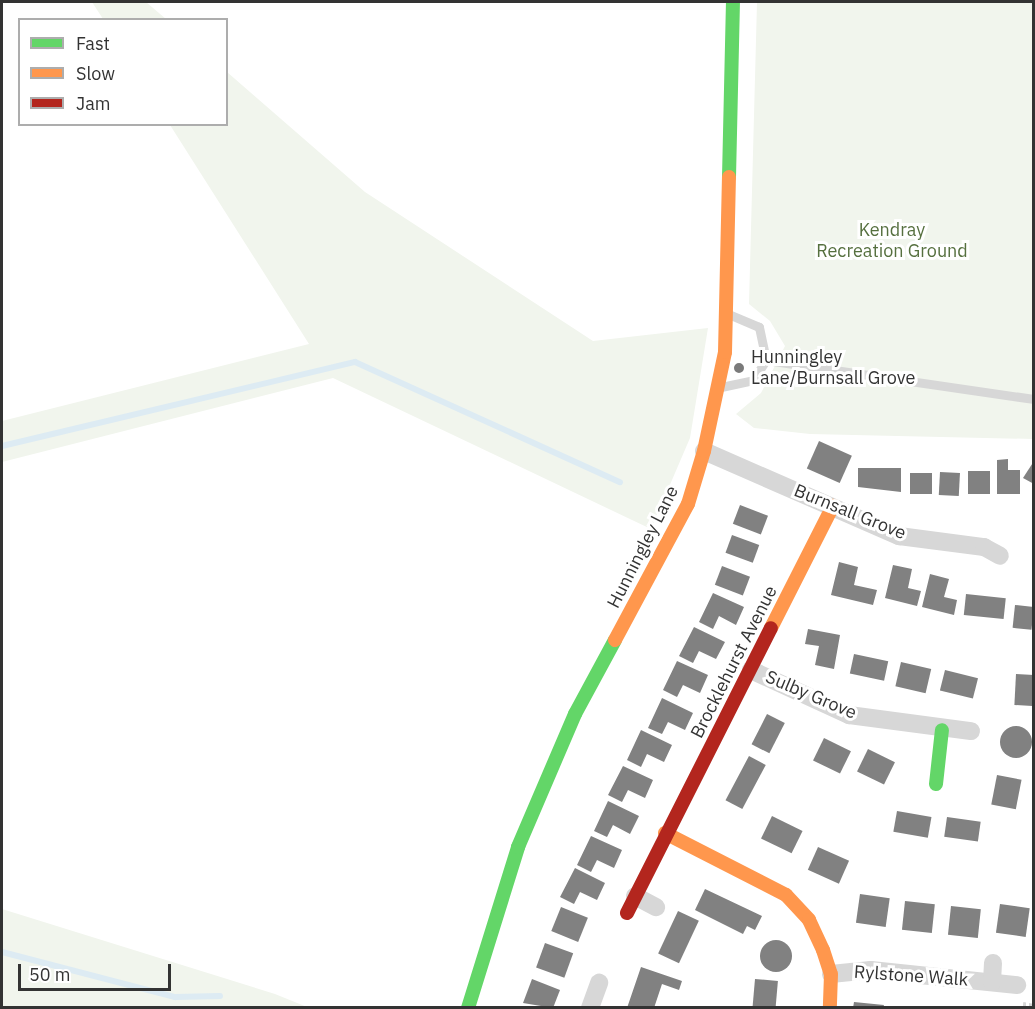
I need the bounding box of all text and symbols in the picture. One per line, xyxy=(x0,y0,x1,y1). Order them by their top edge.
legend xyxy=(18,18,228,126)
text: Fast xyxy=(76,32,110,55)
text: Slow xyxy=(76,62,115,85)
text: Jam xyxy=(76,92,111,115)
park label: Kendray Recreation Ground xyxy=(816,220,968,262)
place label: Hunningley Lane/Burnsall Grove xyxy=(751,347,915,389)
marker: Hunningley Lane/Burnsall Grove xyxy=(732,361,746,375)
street label: Burnsall Grove xyxy=(791,480,909,544)
street label: Hunningley Lane xyxy=(603,482,683,612)
street label: Brocklehurst Avenue xyxy=(686,582,782,742)
street label: Sulby Grove xyxy=(762,666,860,724)
scale bar xyxy=(21,952,174,990)
street label: Rylstone Walk xyxy=(853,961,969,991)
text: 50 m xyxy=(29,963,71,986)

